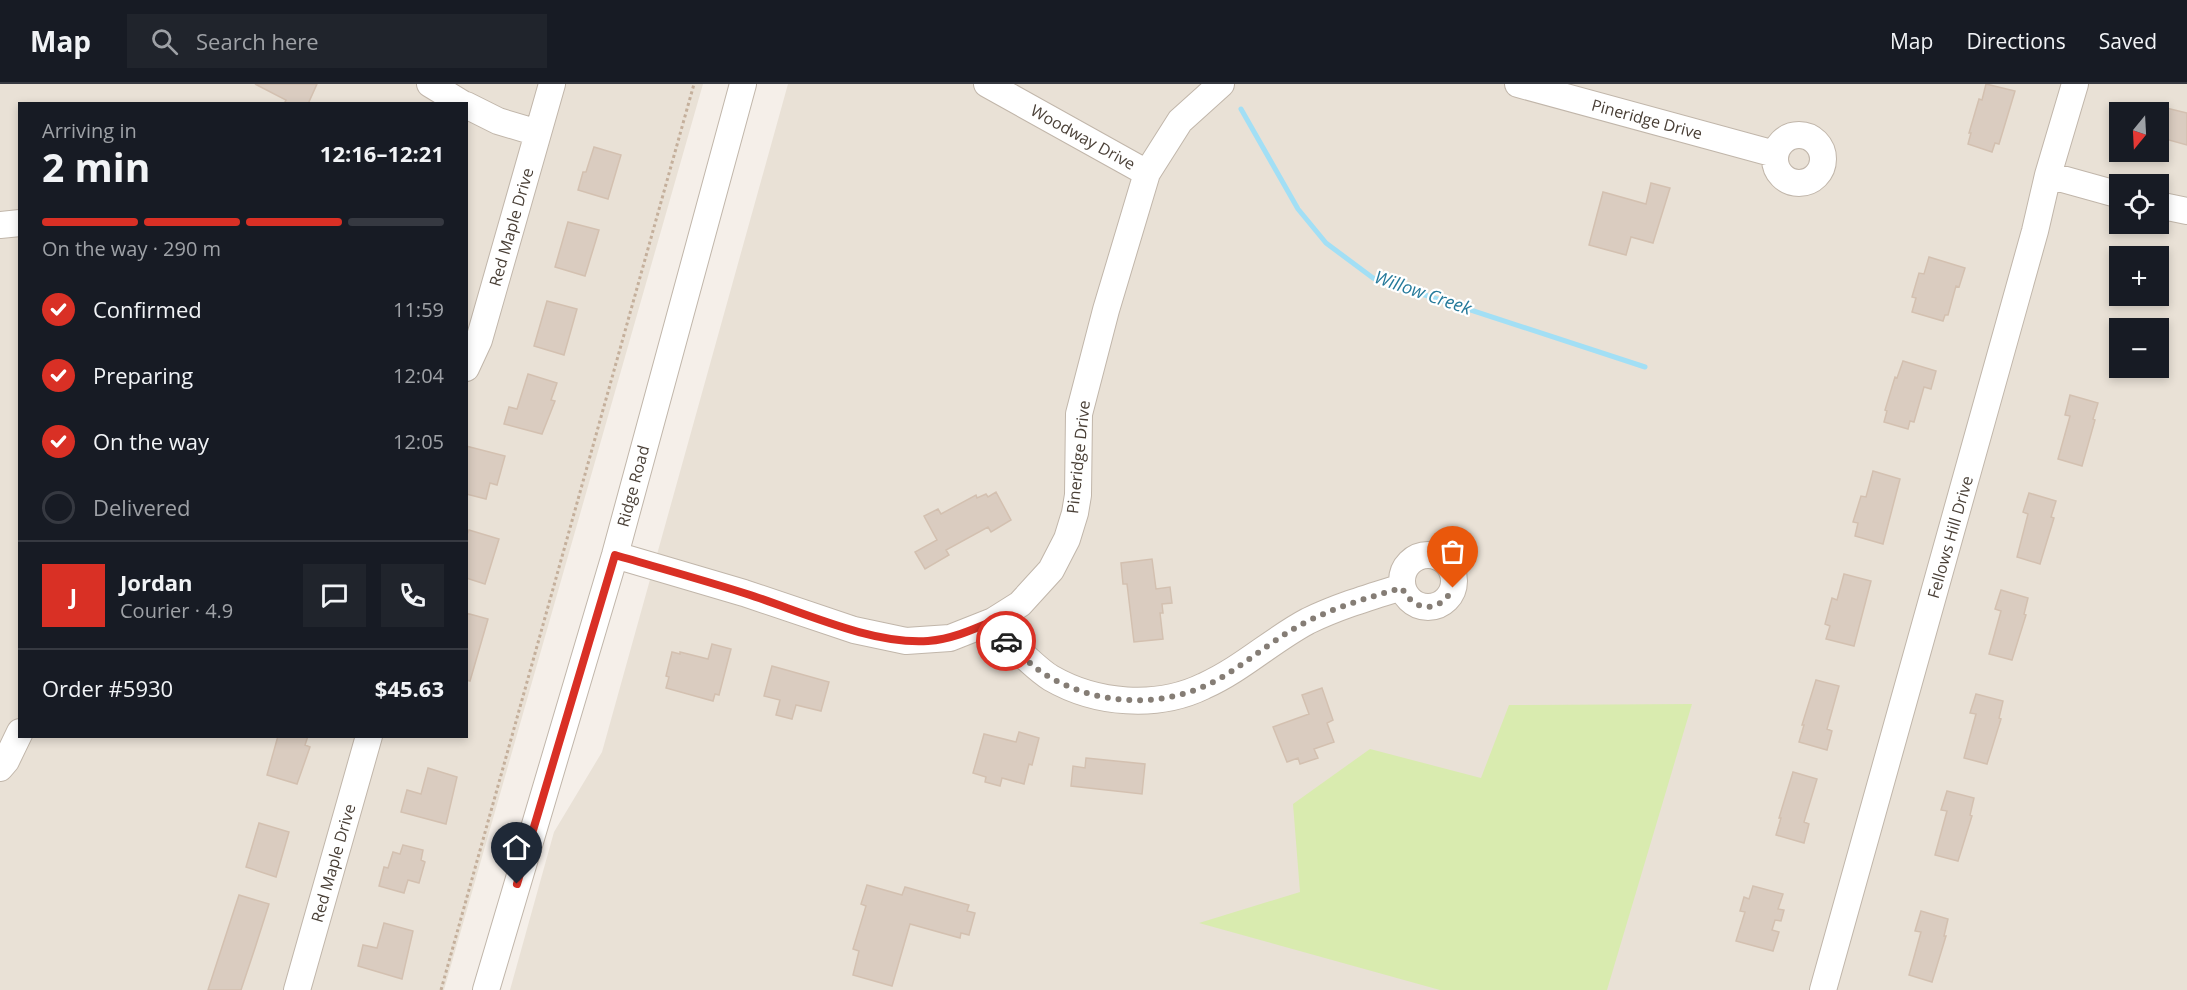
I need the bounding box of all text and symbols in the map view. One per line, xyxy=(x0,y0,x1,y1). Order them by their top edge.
search box xyxy=(127,14,547,68)
text: Map xyxy=(30,22,91,60)
icon: search xyxy=(148,25,181,58)
text: Search here xyxy=(196,26,319,56)
text: Map xyxy=(1890,27,1933,55)
text: Directions xyxy=(1966,27,2066,55)
text: Saved xyxy=(2099,27,2157,55)
street label: Pineridge Drive xyxy=(1589,94,1705,144)
street label: Woodway Drive xyxy=(1027,99,1139,175)
north arrow xyxy=(2109,102,2169,162)
map controls xyxy=(2109,102,2169,378)
text: Arriving in xyxy=(42,117,137,144)
text: 12:16–12:21 xyxy=(320,138,444,168)
text: 2 min xyxy=(42,140,150,193)
street label: Red Maple Drive xyxy=(484,165,538,289)
button: locate xyxy=(2109,174,2169,234)
text: On the way · 290 m xyxy=(42,235,221,262)
button: + xyxy=(2109,246,2169,306)
water label: Willow Creek xyxy=(1372,264,1476,320)
icon: check xyxy=(42,293,75,326)
text: Confirmed xyxy=(93,294,202,324)
text: 11:59 xyxy=(393,296,444,323)
button: − xyxy=(2109,318,2169,378)
icon: check xyxy=(42,359,75,392)
text: Preparing xyxy=(93,360,193,390)
text: 12:04 xyxy=(393,362,444,389)
street label: Pineridge Drive xyxy=(1061,399,1095,515)
icon: check xyxy=(42,425,75,458)
text: On the way xyxy=(93,426,209,456)
text: 12:05 xyxy=(393,428,444,455)
street label: Ridge Road xyxy=(612,443,654,529)
street label: Fellows Hill Drive xyxy=(1922,473,1978,601)
text: Delivered xyxy=(93,492,191,522)
pin xyxy=(1427,526,1478,588)
icon: bag xyxy=(1436,535,1469,568)
button: chat xyxy=(303,564,366,627)
button: phone xyxy=(381,564,444,627)
text: Jordan xyxy=(120,567,193,597)
text: J xyxy=(70,580,77,610)
text: Courier · 4.9 xyxy=(120,597,233,624)
courier xyxy=(976,611,1036,671)
icon: car xyxy=(990,625,1023,658)
text: Order #5930 xyxy=(42,673,173,703)
text: $45.63 xyxy=(375,673,444,703)
street label: Red Maple Drive xyxy=(306,801,360,925)
pin xyxy=(491,822,542,884)
icon: home xyxy=(500,831,533,864)

